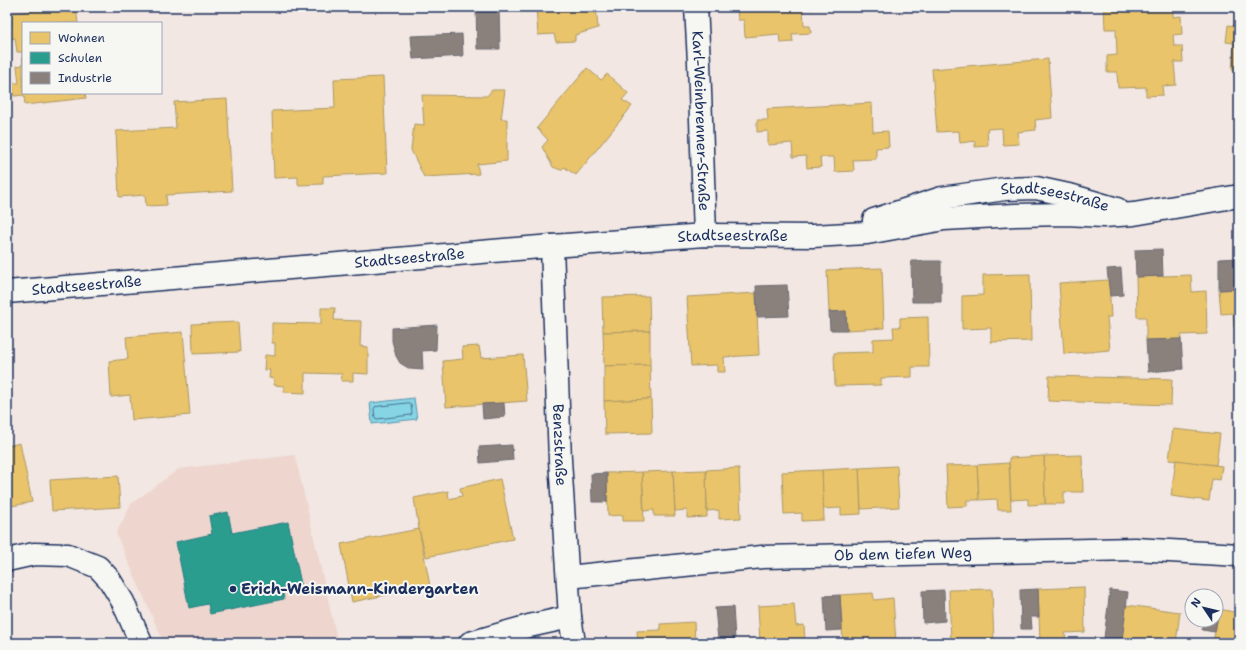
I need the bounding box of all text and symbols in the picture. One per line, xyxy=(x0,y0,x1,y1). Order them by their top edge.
legend xyxy=(22,22,162,94)
text: Wohnen xyxy=(58,30,105,46)
street label: Karl-Weinbrenner-Straße xyxy=(687,30,714,211)
text: Schulen xyxy=(58,50,102,66)
text: Industrie xyxy=(58,70,112,86)
street label: Stadtseestraße xyxy=(999,178,1112,216)
street label: Stadtseestraße xyxy=(677,225,788,247)
street label: Stadtseestraße xyxy=(354,243,466,273)
street label: Stadtseestraße xyxy=(31,271,143,300)
street label: Benzstraße xyxy=(548,403,572,487)
street label: Ob dem tiefen Weg xyxy=(834,542,972,565)
place label: Erich-Weismann-Kindergarten xyxy=(241,579,478,599)
marker: Erich-Weismann-Kindergarten xyxy=(228,584,238,594)
north arrow xyxy=(1184,588,1224,628)
text: N xyxy=(1188,594,1205,610)

